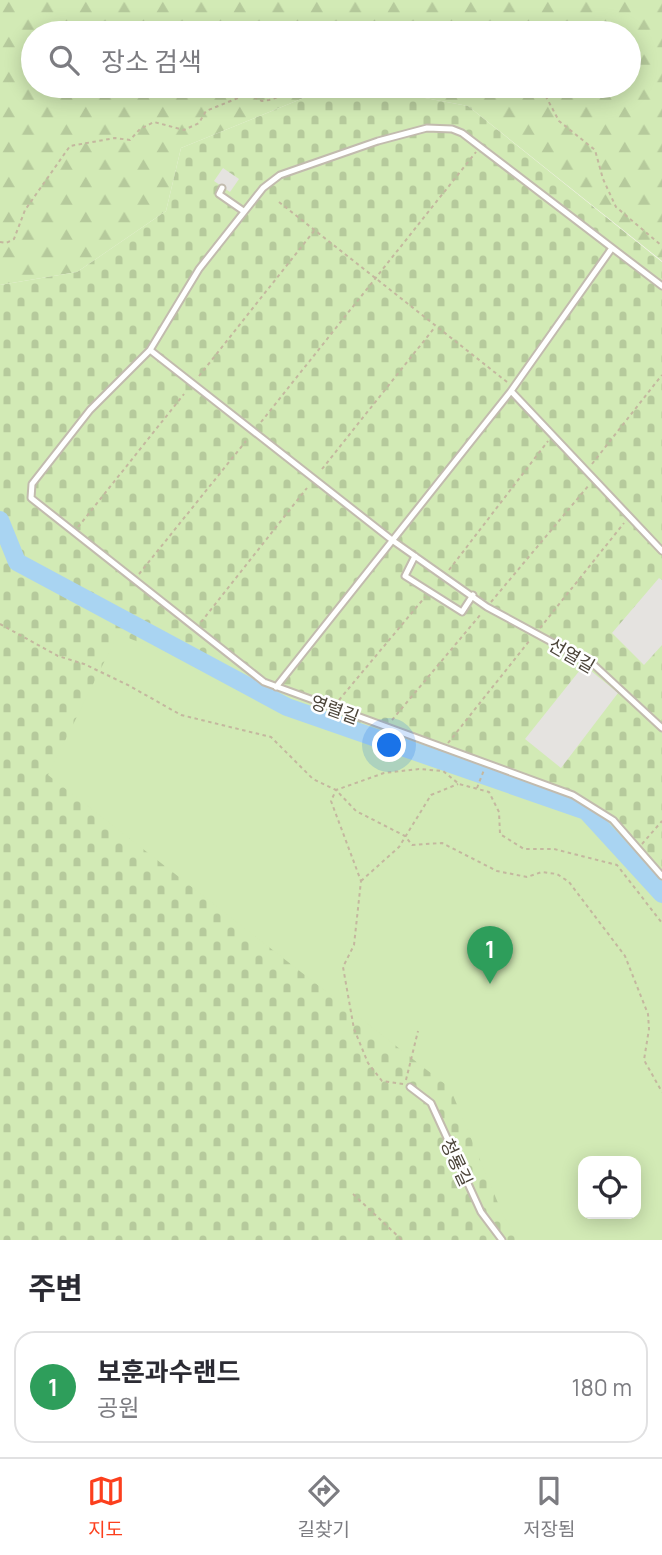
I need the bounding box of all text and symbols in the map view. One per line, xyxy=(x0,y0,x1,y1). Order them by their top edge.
search box xyxy=(21,21,641,98)
icon: search xyxy=(45,41,83,79)
text: 장소 검색 xyxy=(101,43,202,79)
street label: 선열길 xyxy=(544,632,600,678)
street label: 영렬길 xyxy=(308,689,362,729)
your location xyxy=(372,728,406,762)
pin: 1 xyxy=(467,926,513,984)
street label: 청룡길 xyxy=(436,1134,478,1190)
map controls xyxy=(578,1156,641,1219)
button: locate xyxy=(578,1156,641,1219)
text: 주변 xyxy=(28,1267,83,1308)
text: 보훈과수랜드 xyxy=(97,1353,241,1389)
text: 1 xyxy=(48,1371,58,1403)
text: 180 m xyxy=(572,1371,632,1403)
text: 공원 xyxy=(97,1391,139,1423)
tab: 지도 xyxy=(87,1472,125,1542)
tab: 길찾기 xyxy=(298,1472,350,1542)
tab: 저장됨 xyxy=(523,1472,575,1542)

